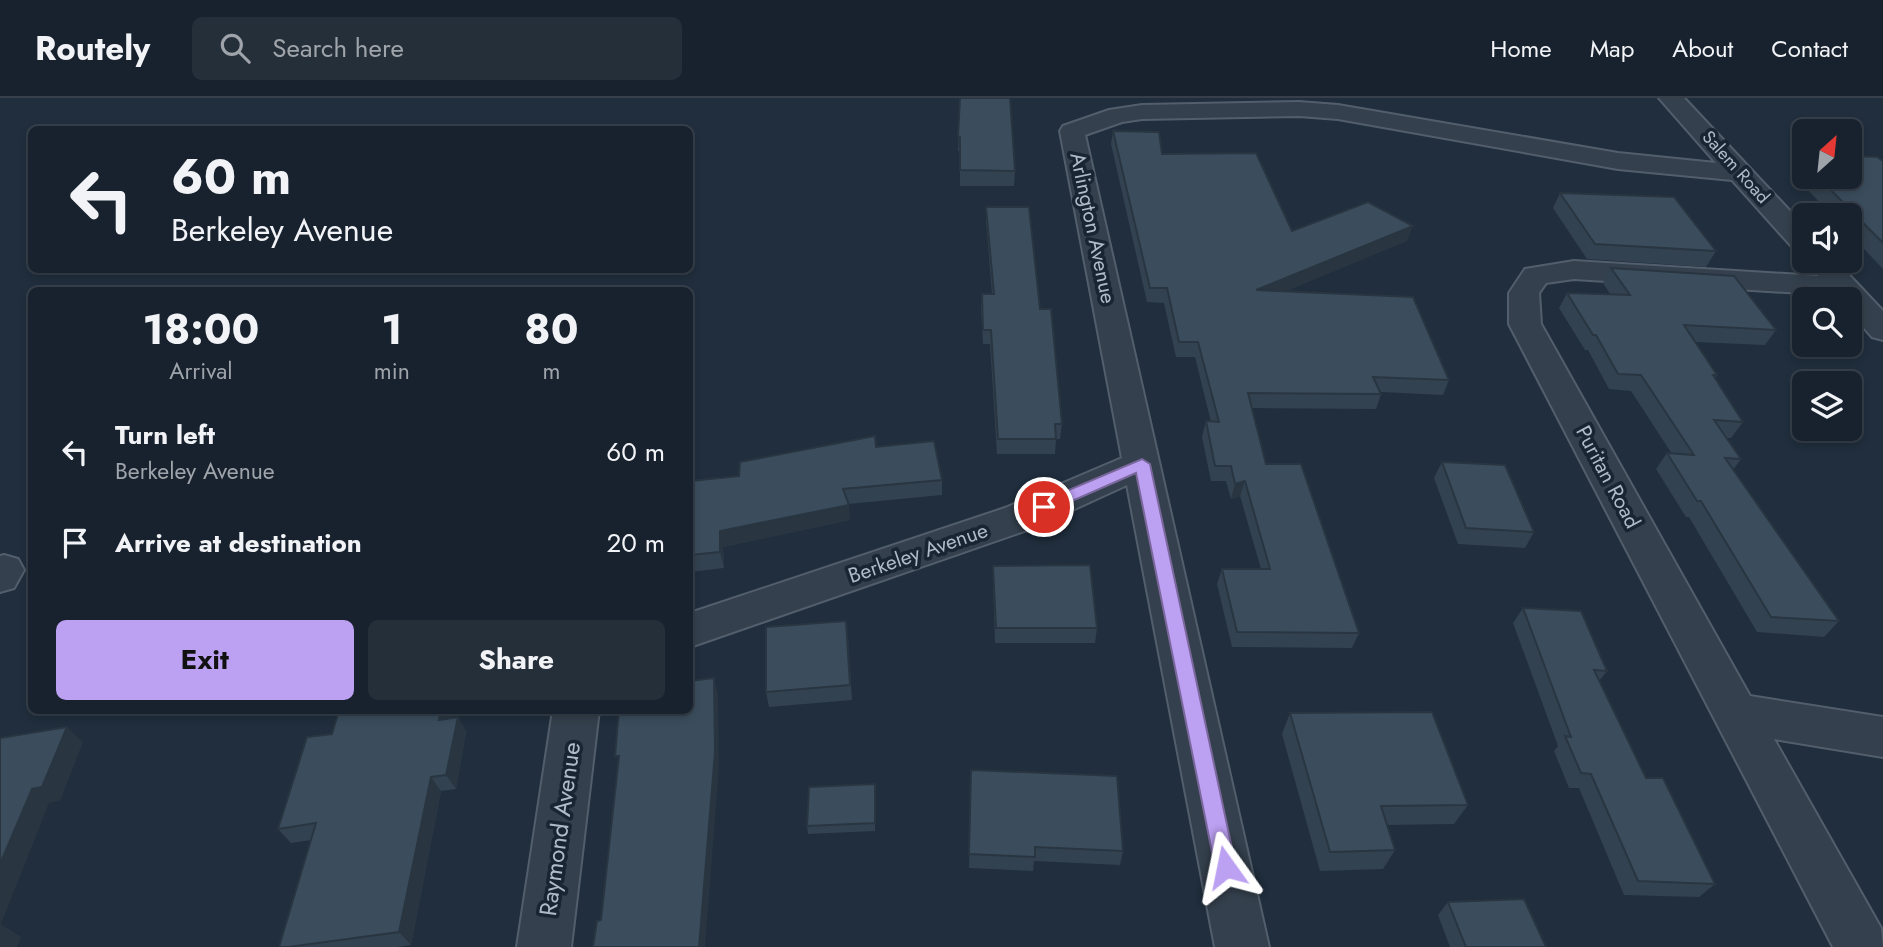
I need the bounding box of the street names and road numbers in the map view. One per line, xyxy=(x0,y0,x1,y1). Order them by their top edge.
street label: Salem Road xyxy=(1696,125,1776,209)
street label: Arlington Avenue xyxy=(1062,150,1124,306)
street label: Puritan Road xyxy=(1568,420,1648,534)
street label: Berkeley Avenue xyxy=(844,515,992,591)
street label: Raymond Avenue xyxy=(530,740,589,918)

